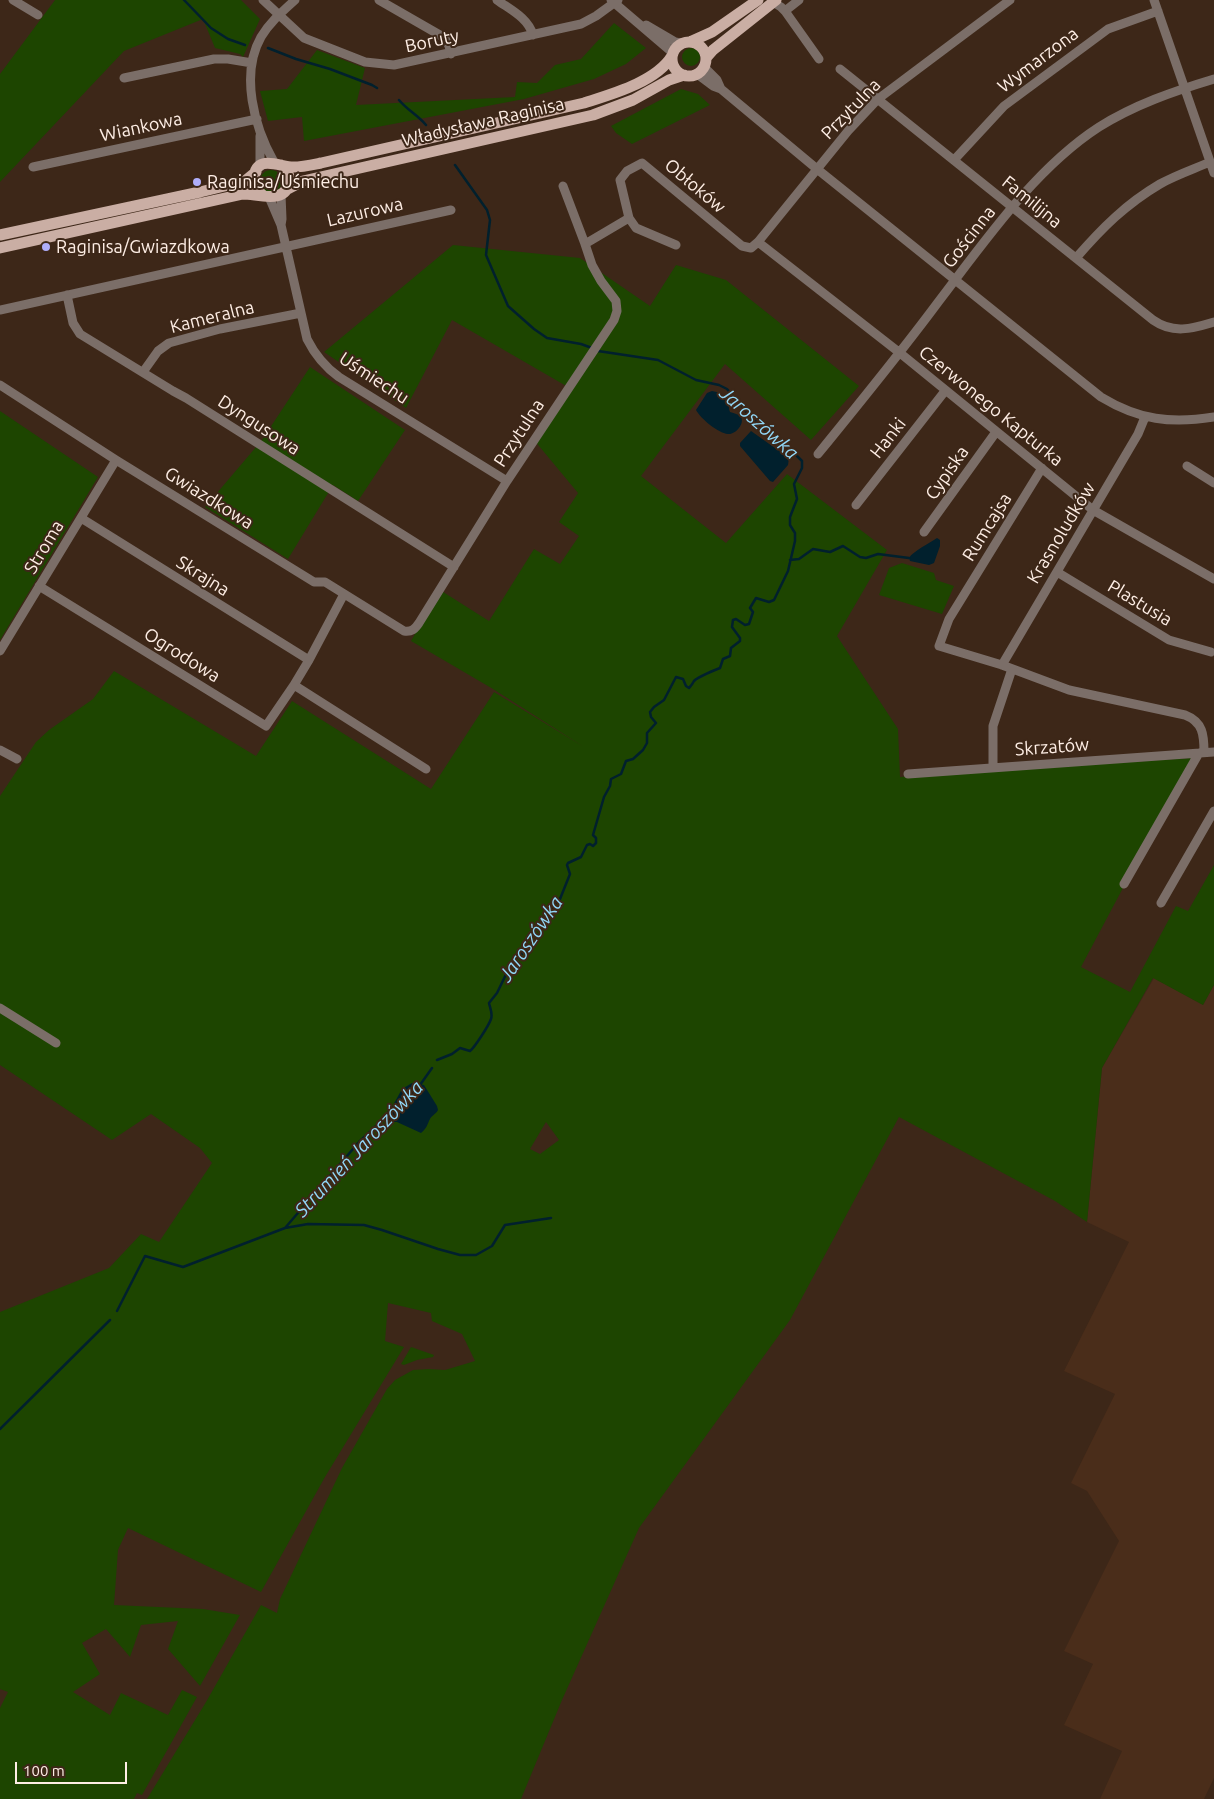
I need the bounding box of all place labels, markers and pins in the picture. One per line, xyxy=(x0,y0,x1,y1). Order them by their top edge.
place label: Raginisa/Uśmiechu xyxy=(207,171,359,193)
marker: Raginisa/Uśmiechu xyxy=(191,176,203,188)
place label: Raginisa/Gwiazdkowa xyxy=(56,236,230,258)
marker: Raginisa/Gwiazdkowa xyxy=(40,241,52,253)

